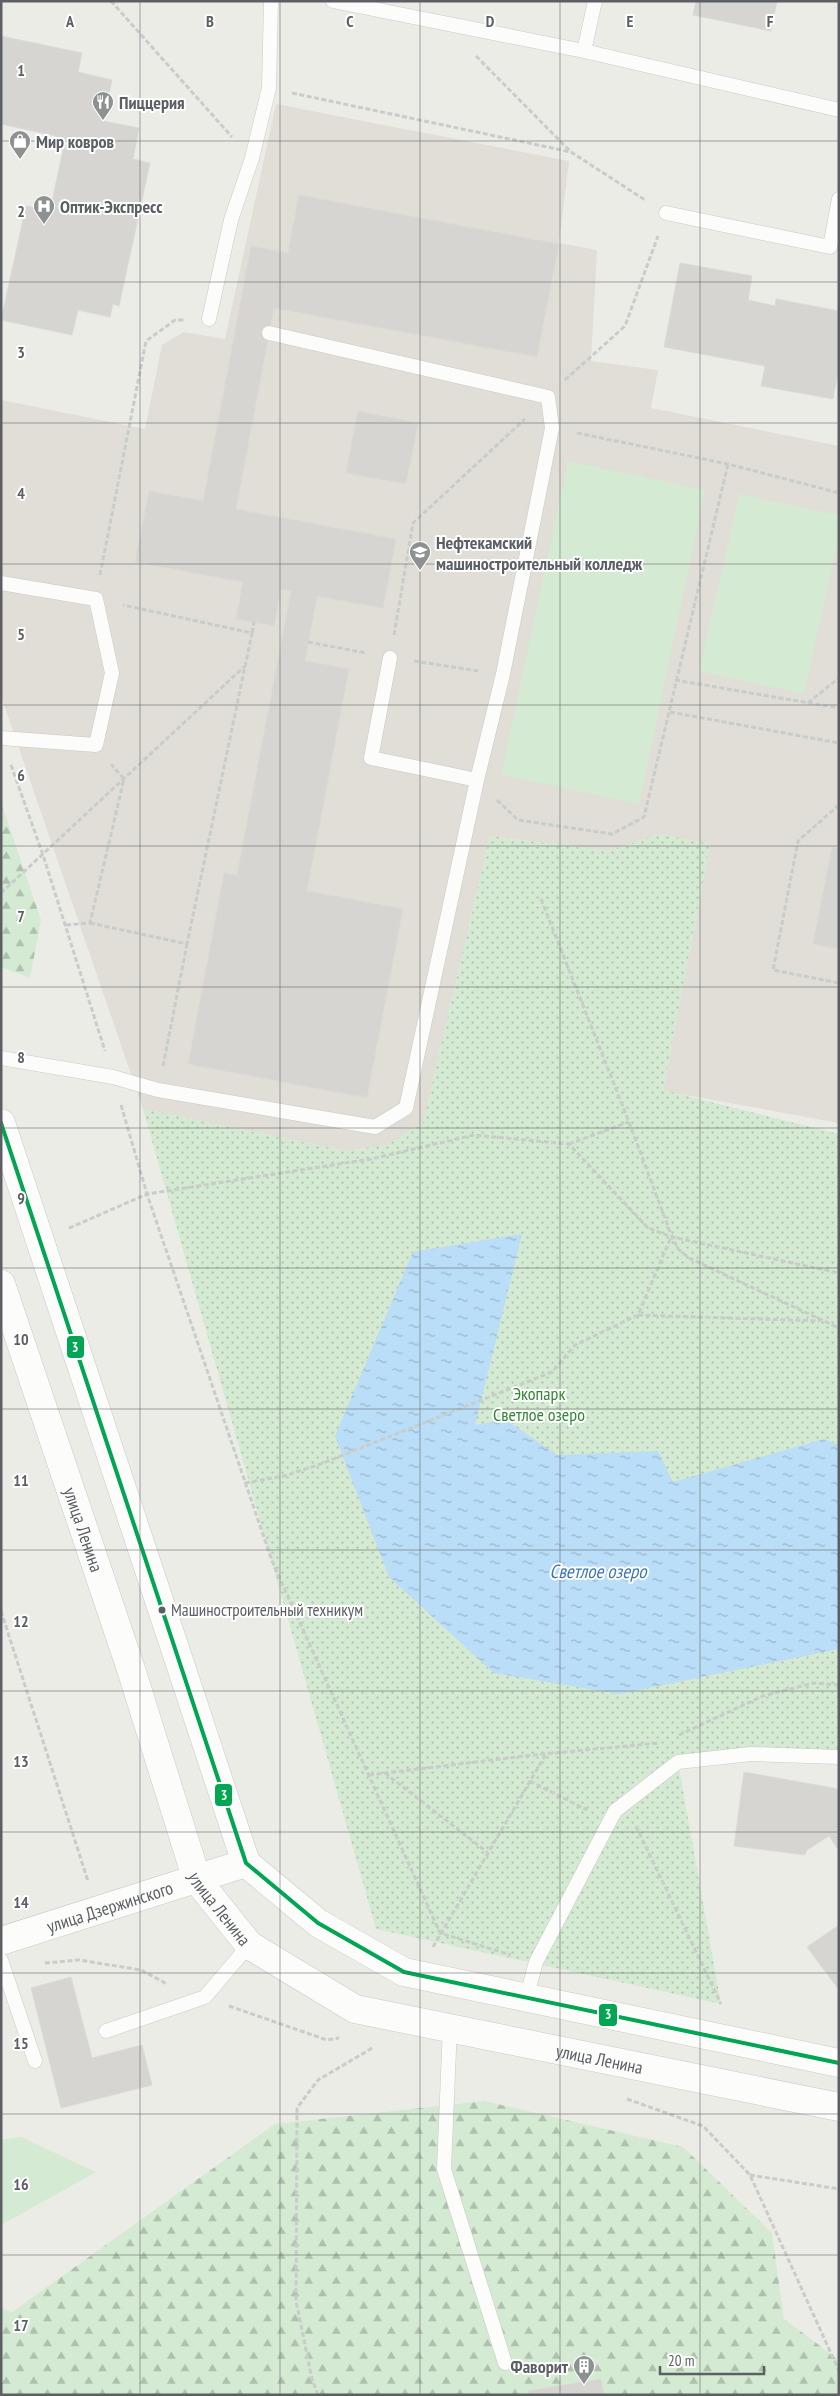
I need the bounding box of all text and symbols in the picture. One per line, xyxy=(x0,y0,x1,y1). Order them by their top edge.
text: A xyxy=(65,11,75,31)
text: B xyxy=(206,11,214,31)
text: C xyxy=(346,11,354,31)
text: D xyxy=(486,11,495,31)
text: E xyxy=(627,11,634,31)
text: F xyxy=(767,11,774,31)
text: 1 xyxy=(17,60,25,80)
restaurant icon: Пиццерия xyxy=(91,90,115,121)
place label: Пиццерия xyxy=(119,91,185,114)
shop icon: Мир ковров xyxy=(8,129,32,160)
place label: Мир ковров xyxy=(36,130,115,153)
hospital icon: Оптик-Экспресс xyxy=(32,194,56,225)
place label: Оптик-Экспресс xyxy=(60,195,163,218)
text: 2 xyxy=(17,201,25,221)
text: 3 xyxy=(17,342,25,362)
text: 4 xyxy=(17,483,25,503)
place label: Нефтекамский машиностроительный колледж xyxy=(436,531,643,575)
school or university icon: Нефтекамский машиностроительный колледж xyxy=(408,540,432,571)
text: 5 xyxy=(17,624,25,644)
text: 6 xyxy=(17,765,25,785)
text: 7 xyxy=(17,906,25,926)
text: 8 xyxy=(17,1047,25,1067)
text: 9 xyxy=(17,1188,25,1208)
text: 10 xyxy=(13,1329,29,1349)
line badge: 3 xyxy=(66,1335,85,1359)
text: 3 xyxy=(72,1338,78,1356)
park label: Экопарк Светлое озеро xyxy=(493,1382,585,1426)
text: 11 xyxy=(13,1470,29,1490)
street label: улица Ленина xyxy=(59,1484,109,1575)
water label: Светлое озеро xyxy=(550,1559,648,1583)
place label: Машиностроительный техникум xyxy=(171,1599,363,1621)
marker: Машиностроительный техникум xyxy=(157,1605,167,1615)
text: 12 xyxy=(13,1611,29,1631)
text: 13 xyxy=(13,1751,29,1771)
line badge: 3 xyxy=(214,1783,233,1807)
text: 3 xyxy=(221,1786,227,1804)
street label: улица Ленина xyxy=(184,1869,256,1950)
street label: улица Дзержинского xyxy=(44,1876,176,1937)
text: 14 xyxy=(13,1892,29,1912)
line badge: 3 xyxy=(598,2003,618,2027)
text: 3 xyxy=(605,2005,611,2023)
text: 15 xyxy=(13,2033,29,2053)
street label: улица Ленина xyxy=(554,2039,645,2079)
text: 16 xyxy=(13,2174,29,2194)
text: 17 xyxy=(13,2315,29,2335)
scale bar xyxy=(660,2344,764,2376)
text: 20 m xyxy=(668,2351,694,2370)
building icon: Фаворит xyxy=(572,2354,596,2385)
place label: Фаворит xyxy=(511,2355,569,2378)

